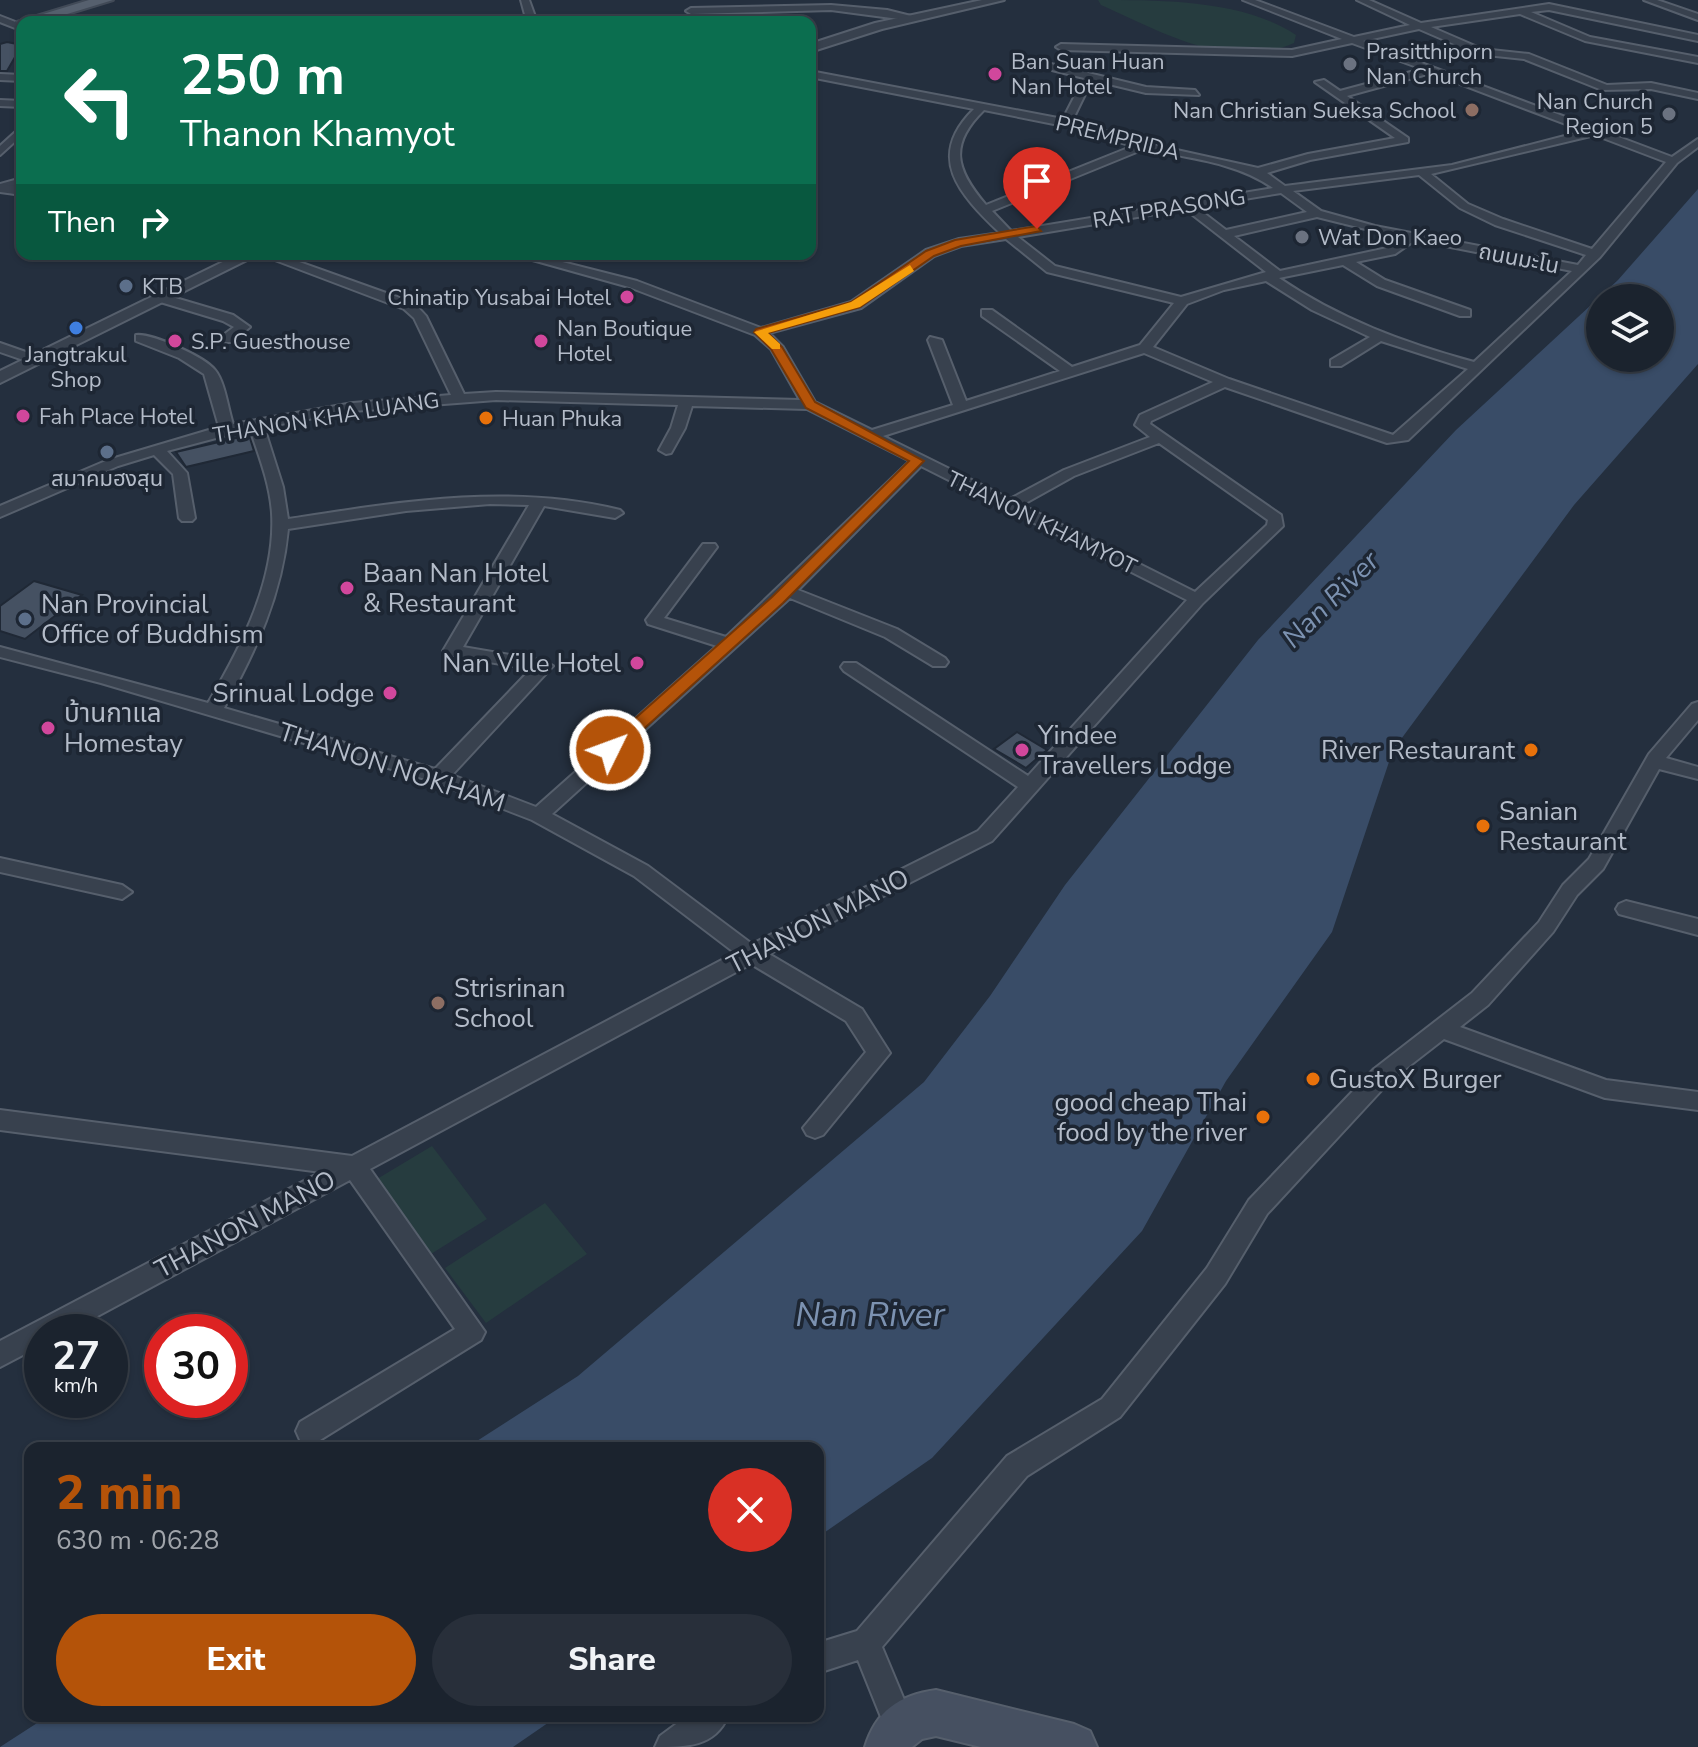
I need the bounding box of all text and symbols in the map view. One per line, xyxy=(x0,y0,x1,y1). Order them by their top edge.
text: 250 m xyxy=(180,37,345,114)
place label: Prasitthiporn Nan Church xyxy=(1366,37,1493,92)
place label: Ban Suan Huan Nan Hotel xyxy=(1011,47,1165,102)
icon: left xyxy=(48,48,152,152)
marker: Prasitthiporn Nan Church xyxy=(1341,55,1359,73)
marker: Ban Suan Huan Nan Hotel xyxy=(986,65,1004,83)
place label: Nan Church Region 5 xyxy=(1537,87,1653,142)
place label: Nan Christian Sueksa School xyxy=(1173,96,1456,126)
marker: Nan Christian Sueksa School xyxy=(1463,101,1481,119)
marker: Nan Church Region 5 xyxy=(1660,105,1678,123)
street label: PREMPRIDA xyxy=(1053,108,1183,168)
text: Thanon Khamyot xyxy=(180,110,455,159)
pin xyxy=(1003,147,1071,229)
icon: arrive xyxy=(1015,159,1059,203)
street label: RAT PRASONG xyxy=(1090,182,1248,236)
icon: right xyxy=(132,200,176,244)
text: Then xyxy=(48,202,116,243)
place label: Wat Don Kaeo xyxy=(1318,223,1462,253)
marker: Wat Don Kaeo xyxy=(1293,228,1311,246)
street label: ถนนมะโน xyxy=(1476,237,1562,281)
place label: KTB xyxy=(142,272,183,302)
marker: KTB xyxy=(117,277,135,295)
place label: Chinatip Yusabai Hotel xyxy=(387,283,611,313)
map controls xyxy=(1586,284,1674,372)
button: layers xyxy=(1586,284,1674,372)
marker: Chinatip Yusabai Hotel xyxy=(618,288,636,306)
place label: Nan Boutique Hotel xyxy=(557,314,692,369)
marker: Jangtrakul Shop xyxy=(67,319,85,337)
place label: S.P. Guesthouse xyxy=(191,327,350,357)
marker: S.P. Guesthouse xyxy=(166,332,184,350)
marker: Nan Boutique Hotel xyxy=(532,332,550,350)
place label: Jangtrakul Shop xyxy=(24,340,127,395)
street label: THANON KHA LUANG xyxy=(211,385,442,451)
place label: Fah Place Hotel xyxy=(39,402,195,432)
place label: Huan Phuka xyxy=(502,404,622,434)
marker: Fah Place Hotel xyxy=(14,407,32,425)
marker: Huan Phuka xyxy=(477,409,495,427)
marker: สมาคมฮงสุน xyxy=(98,443,116,461)
place label: สมาคมฮงสุน xyxy=(51,464,163,494)
street label: THANON KHAMYOT xyxy=(942,464,1142,582)
water label: Nan River xyxy=(1274,542,1388,657)
place label: Baan Nan Hotel & Restaurant xyxy=(363,556,549,621)
marker: Baan Nan Hotel & Restaurant xyxy=(338,579,356,597)
place label: Nan Provincial Office of Buddhism xyxy=(41,587,264,652)
marker: Nan Provincial Office of Buddhism xyxy=(16,610,34,628)
place label: Nan Ville Hotel xyxy=(442,646,621,681)
marker: Nan Ville Hotel xyxy=(628,654,646,672)
place label: Srinual Lodge xyxy=(212,676,374,711)
marker: Srinual Lodge xyxy=(381,684,399,702)
place label: บ้านกาแล Homestay xyxy=(64,696,183,761)
position arrow xyxy=(568,708,652,792)
street label: THANON NOKHAM xyxy=(274,714,509,821)
place label: Yindee Travellers Lodge xyxy=(1037,718,1232,783)
marker: บ้านกาแล Homestay xyxy=(39,719,57,737)
place label: River Restaurant xyxy=(1321,733,1516,768)
marker: Yindee Travellers Lodge xyxy=(1013,741,1031,759)
marker: River Restaurant xyxy=(1522,741,1540,759)
place label: Sanian Restaurant xyxy=(1499,794,1627,859)
marker: Sanian Restaurant xyxy=(1474,817,1492,835)
street label: THANON MANO xyxy=(721,860,915,982)
place label: Strisrinan School xyxy=(454,971,566,1036)
marker: Strisrinan School xyxy=(429,994,447,1012)
place label: GustoX Burger xyxy=(1329,1062,1502,1097)
marker: GustoX Burger xyxy=(1304,1070,1322,1088)
place label: good cheap Thai food by the river xyxy=(1055,1085,1248,1150)
marker: good cheap Thai food by the river xyxy=(1254,1108,1272,1126)
street label: THANON MANO xyxy=(149,1162,342,1287)
water label: Nan River xyxy=(795,1292,945,1338)
speed limit sign: 30 xyxy=(144,1314,248,1418)
text: 27 xyxy=(52,1329,100,1383)
text: km/h xyxy=(54,1372,98,1399)
text: 2 min xyxy=(56,1460,182,1526)
button: close xyxy=(708,1468,792,1552)
text: 630 m · 06:28 xyxy=(56,1523,219,1558)
button: Exit xyxy=(56,1614,416,1706)
button: Share xyxy=(432,1614,792,1706)

